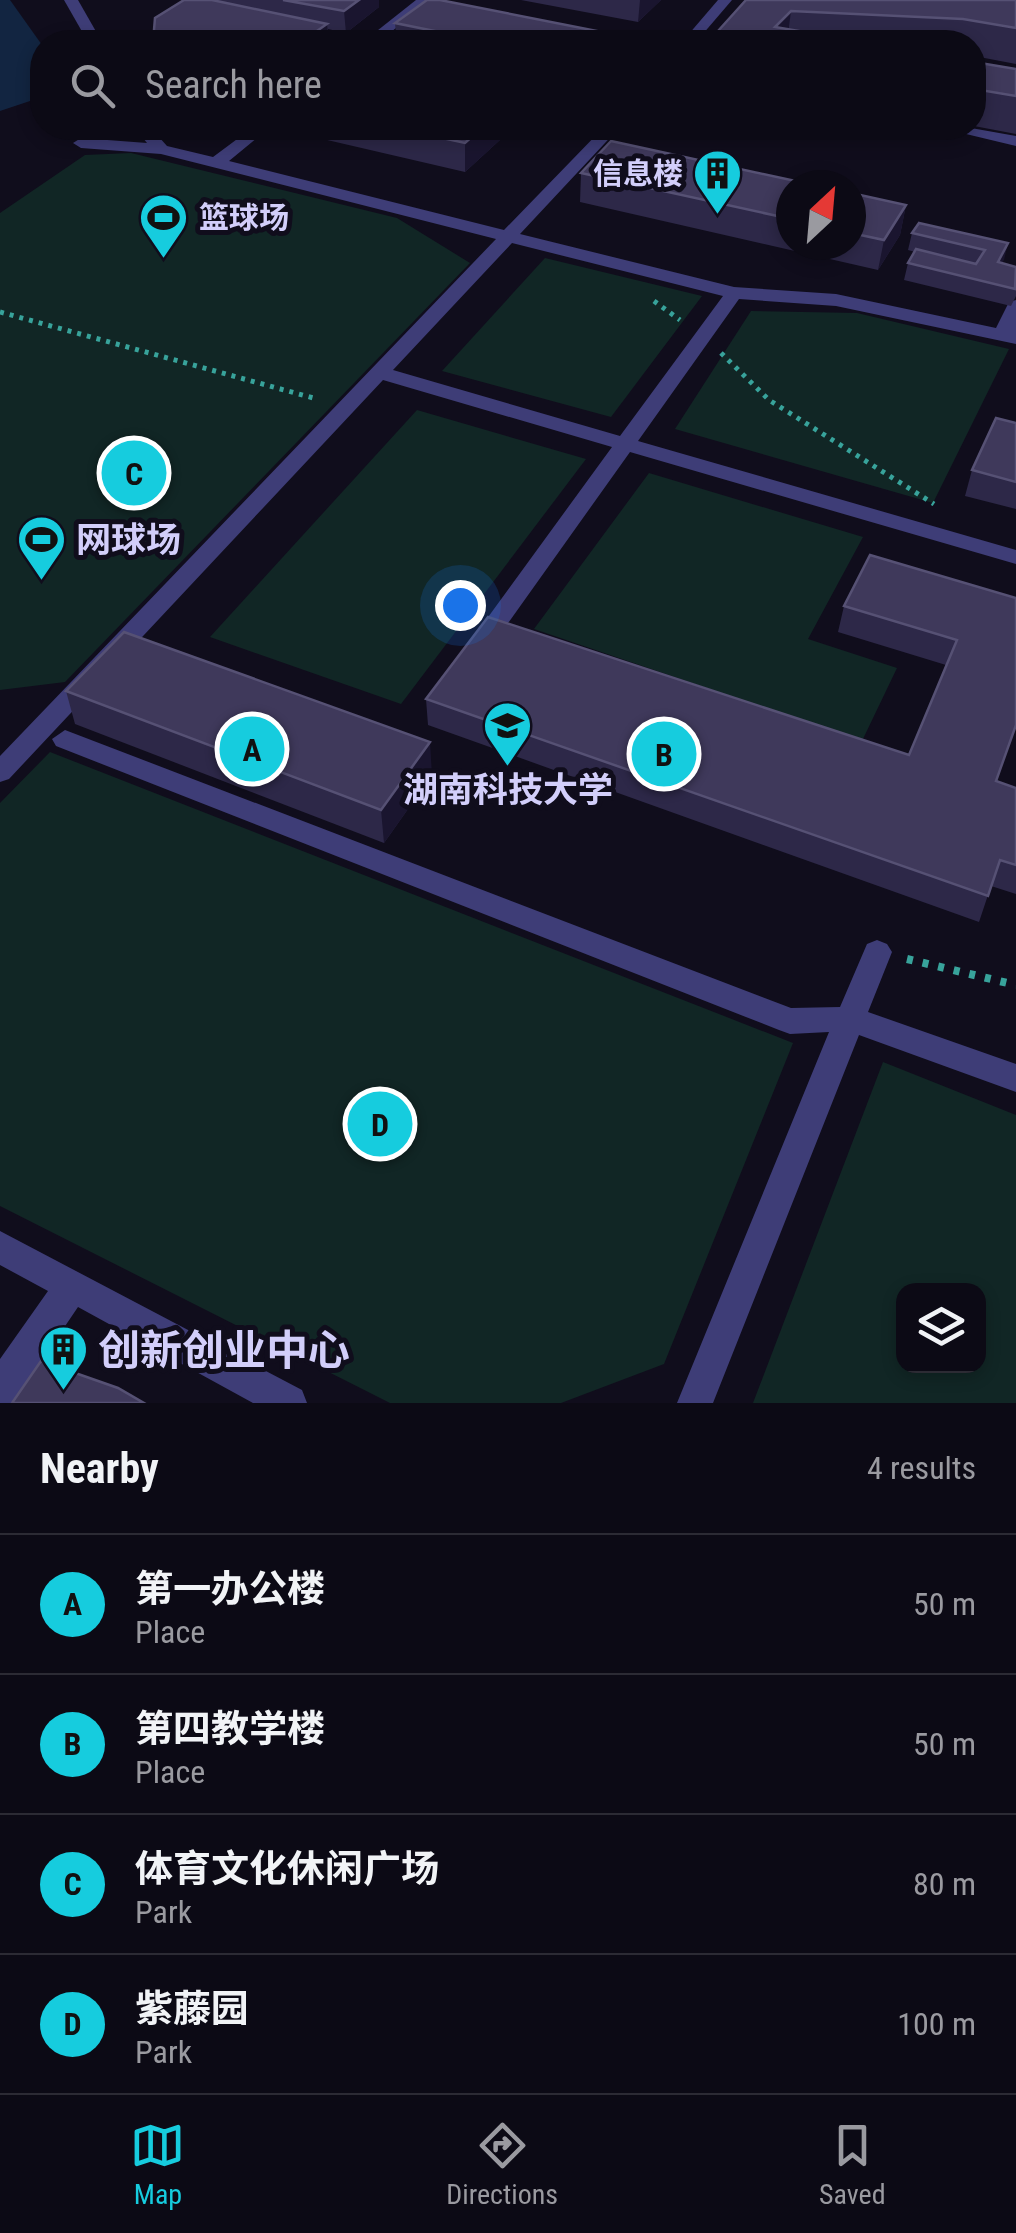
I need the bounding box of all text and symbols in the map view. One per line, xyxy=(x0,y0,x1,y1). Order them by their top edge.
search box xyxy=(30,30,986,140)
icon: search xyxy=(65,58,120,113)
text: Search here xyxy=(145,63,322,107)
building icon: 信息楼 xyxy=(692,148,744,216)
place label: 信息楼 xyxy=(593,156,683,191)
north arrow xyxy=(776,170,866,260)
sports icon: 篮球场 xyxy=(138,192,190,260)
place label: 篮球场 xyxy=(199,200,289,235)
pin: C xyxy=(102,436,166,510)
sports icon: 网球场 xyxy=(15,514,67,582)
place label: 网球场 xyxy=(76,520,181,561)
your location xyxy=(435,580,486,631)
school or university icon: 湖南科技大学 xyxy=(482,700,534,768)
pin: A xyxy=(220,712,284,786)
pin: B xyxy=(632,716,696,792)
place label: 湖南科技大学 xyxy=(403,770,613,811)
pin: D xyxy=(348,1086,412,1162)
map controls xyxy=(896,1283,986,1373)
button: layers xyxy=(896,1283,986,1373)
building icon: 创新创业中心 xyxy=(37,1324,89,1392)
place label: 创新创业中心 xyxy=(98,1326,350,1375)
text: Nearby xyxy=(40,1444,159,1493)
text: 4 results xyxy=(867,1449,976,1487)
text: 第一办公楼 xyxy=(135,1567,325,1611)
text: A xyxy=(63,1585,82,1623)
text: 50 m xyxy=(913,1585,976,1623)
text: Place xyxy=(135,1613,205,1651)
text: 第四教学楼 xyxy=(135,1707,325,1751)
text: B xyxy=(64,1725,81,1763)
text: 50 m xyxy=(913,1725,976,1763)
text: Place xyxy=(135,1753,205,1791)
text: 体育文化休闲广场 xyxy=(135,1847,439,1891)
text: C xyxy=(63,1865,82,1903)
text: 80 m xyxy=(913,1865,976,1903)
text: Park xyxy=(135,1893,192,1931)
text: 紫藤园 xyxy=(135,1987,249,2031)
text: D xyxy=(63,2005,82,2043)
text: 100 m xyxy=(897,2005,976,2043)
text: Park xyxy=(135,2033,192,2071)
tab: Map xyxy=(130,2118,185,2211)
tab: Directions xyxy=(446,2118,558,2211)
tab: Saved xyxy=(819,2118,886,2211)

